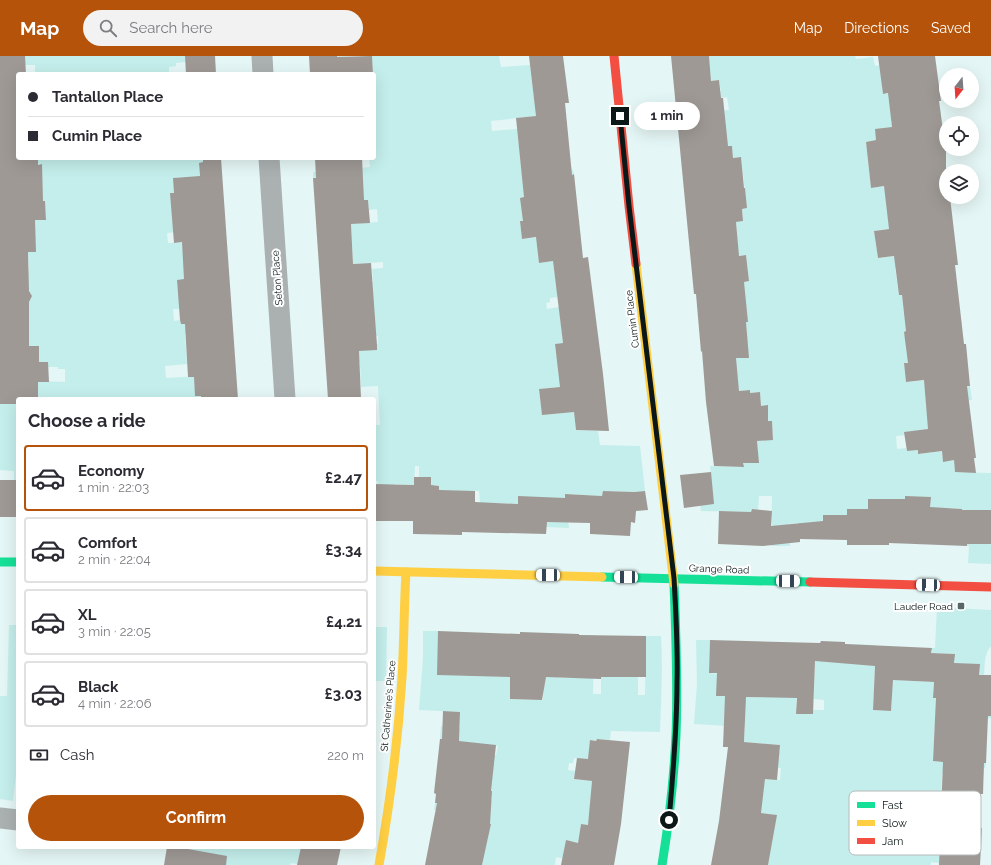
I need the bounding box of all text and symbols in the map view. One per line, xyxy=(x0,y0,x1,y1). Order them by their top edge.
search box xyxy=(83,10,363,46)
text: Map xyxy=(20,17,59,39)
icon: search xyxy=(97,17,119,39)
text: Search here xyxy=(129,19,213,37)
text: Map xyxy=(794,20,822,36)
text: Directions xyxy=(844,20,909,36)
text: Saved xyxy=(931,20,971,36)
north arrow xyxy=(939,68,979,108)
map controls xyxy=(939,68,979,204)
text: Tantallon Place xyxy=(52,88,163,106)
callout: 1 min xyxy=(634,102,700,130)
route end xyxy=(611,107,629,125)
text: 1 min xyxy=(651,108,683,123)
button: locate xyxy=(939,116,979,156)
text: Cumin Place xyxy=(52,127,142,145)
button: layers xyxy=(939,164,979,204)
street label: Seton Place xyxy=(270,250,284,306)
street label: Cumin Place xyxy=(623,289,641,349)
text: Choose a ride xyxy=(28,410,146,431)
icon: car xyxy=(30,460,66,496)
text: Economy xyxy=(78,462,145,480)
text: £2.47 xyxy=(325,469,362,487)
text: 1 min · 22:03 xyxy=(78,480,149,495)
icon: car xyxy=(30,532,66,568)
text: Comfort xyxy=(78,534,137,552)
text: £3.34 xyxy=(325,541,362,559)
text: 2 min · 22:04 xyxy=(78,552,151,567)
street label: Grange Road xyxy=(689,562,749,576)
car xyxy=(536,569,560,581)
car xyxy=(614,571,638,583)
car xyxy=(776,575,800,587)
car xyxy=(916,579,940,591)
place label: Lauder Road xyxy=(894,601,953,612)
marker: Lauder Road xyxy=(956,601,966,611)
icon: car xyxy=(30,604,66,640)
text: XL xyxy=(78,606,96,624)
text: £4.21 xyxy=(326,613,362,631)
text: 3 min · 22:05 xyxy=(78,624,151,639)
street label: St Catherine's Place xyxy=(379,660,397,752)
icon: car xyxy=(30,676,66,712)
text: Black xyxy=(78,678,118,696)
text: £3.03 xyxy=(324,685,362,703)
text: 4 min · 22:06 xyxy=(78,696,152,711)
icon: cash xyxy=(28,744,50,766)
text: Cash xyxy=(60,746,94,764)
text: 220 m xyxy=(327,748,364,763)
legend xyxy=(849,791,981,855)
button: Confirm xyxy=(28,795,364,841)
text: Fast xyxy=(882,799,903,812)
route start xyxy=(660,811,678,829)
text: Slow xyxy=(882,817,907,830)
text: Jam xyxy=(882,835,903,848)

